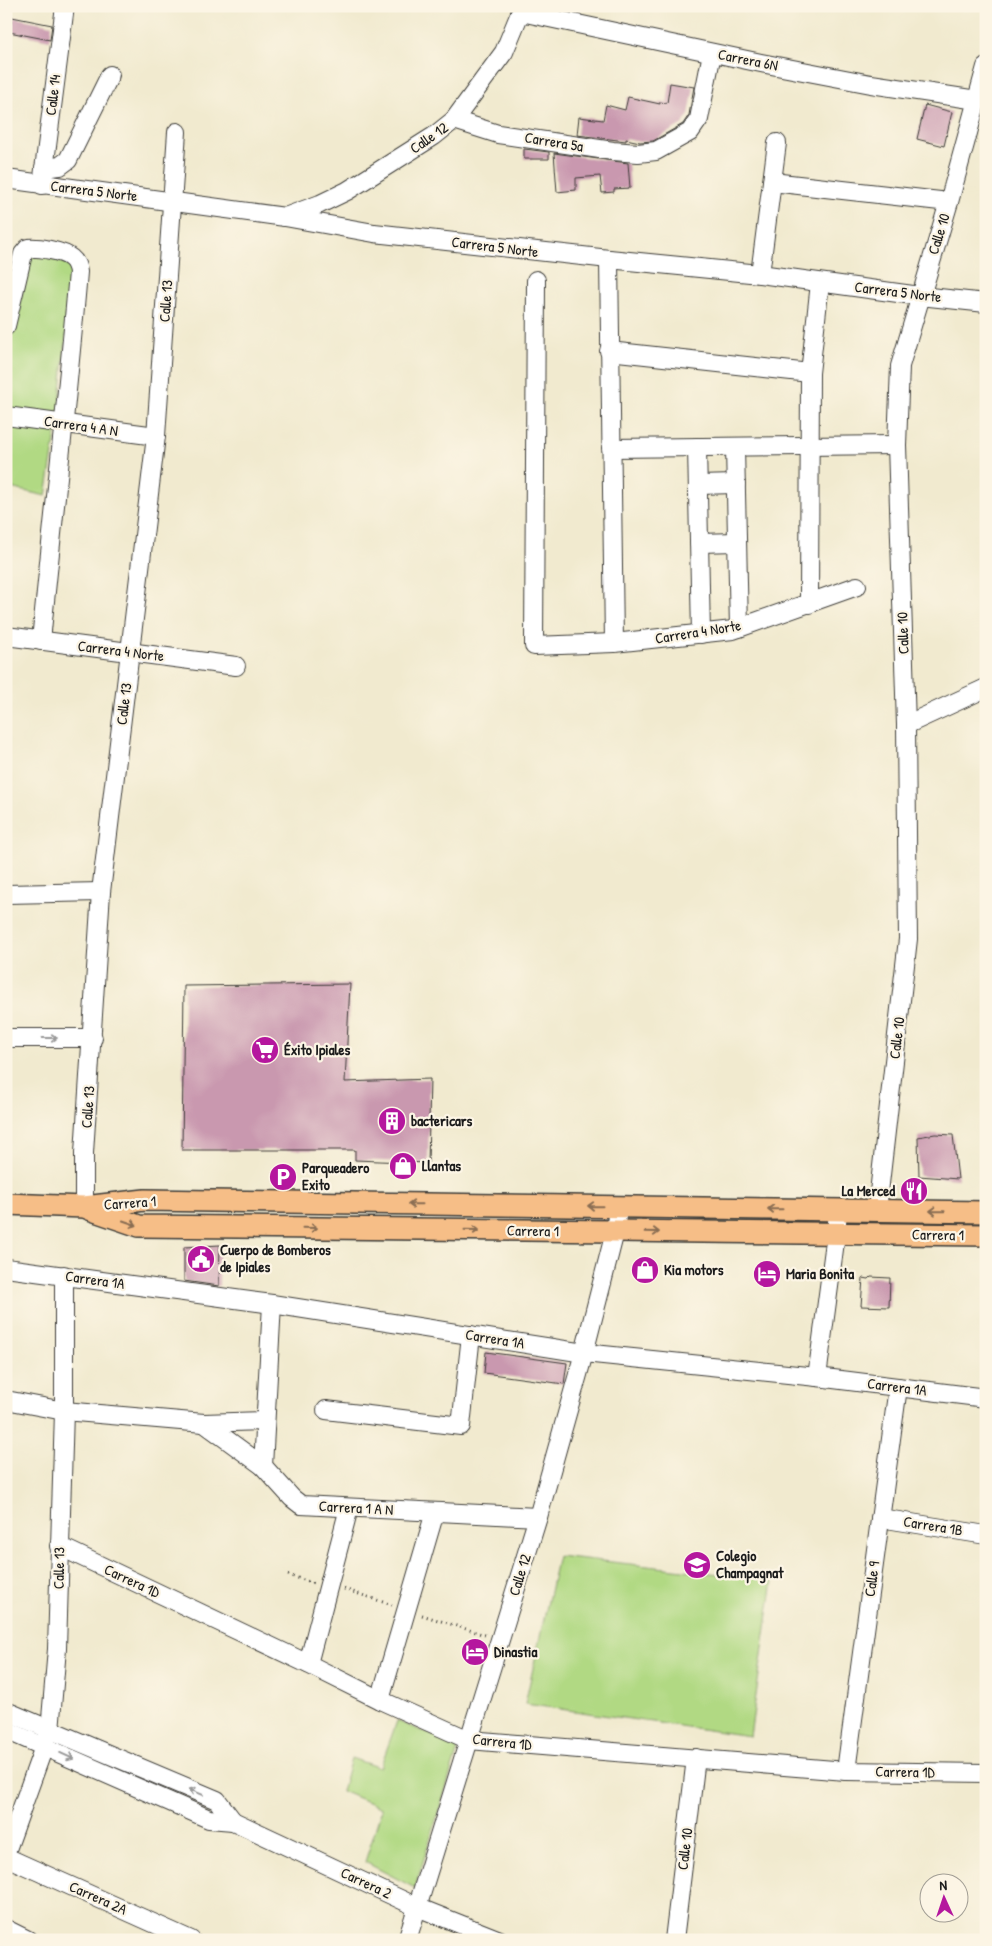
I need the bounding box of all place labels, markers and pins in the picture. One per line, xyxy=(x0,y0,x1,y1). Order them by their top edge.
supermarket icon: Éxito Ipiales xyxy=(250,1035,280,1065)
place label: Éxito Ipiales xyxy=(284,1039,351,1061)
building icon: bactericars xyxy=(377,1106,407,1136)
place label: bactericars xyxy=(411,1110,473,1131)
shop icon: Llantas xyxy=(388,1151,418,1181)
place label: Llantas xyxy=(422,1155,461,1176)
place label: Parqueadero Exito xyxy=(302,1157,369,1195)
parking icon: Parqueadero Exito xyxy=(268,1162,298,1192)
restaurant icon: La Merced xyxy=(899,1176,929,1206)
place label: La Merced xyxy=(842,1180,895,1201)
place label: Cuerpo de Bomberos de Ipiales xyxy=(220,1239,331,1278)
public building icon: Cuerpo de Bomberos de Ipiales xyxy=(186,1244,216,1274)
shop icon: Kia motors xyxy=(630,1255,660,1285)
place label: Kia motors xyxy=(664,1259,724,1280)
hotel icon: Maria Bonita xyxy=(752,1259,782,1289)
place label: Maria Bonita xyxy=(786,1263,854,1284)
place label: Colegio Champagnat xyxy=(716,1545,784,1584)
school or university icon: Colegio Champagnat xyxy=(682,1550,712,1580)
hotel icon: Dinastia xyxy=(460,1637,490,1667)
place label: Dinastia xyxy=(494,1641,537,1662)

